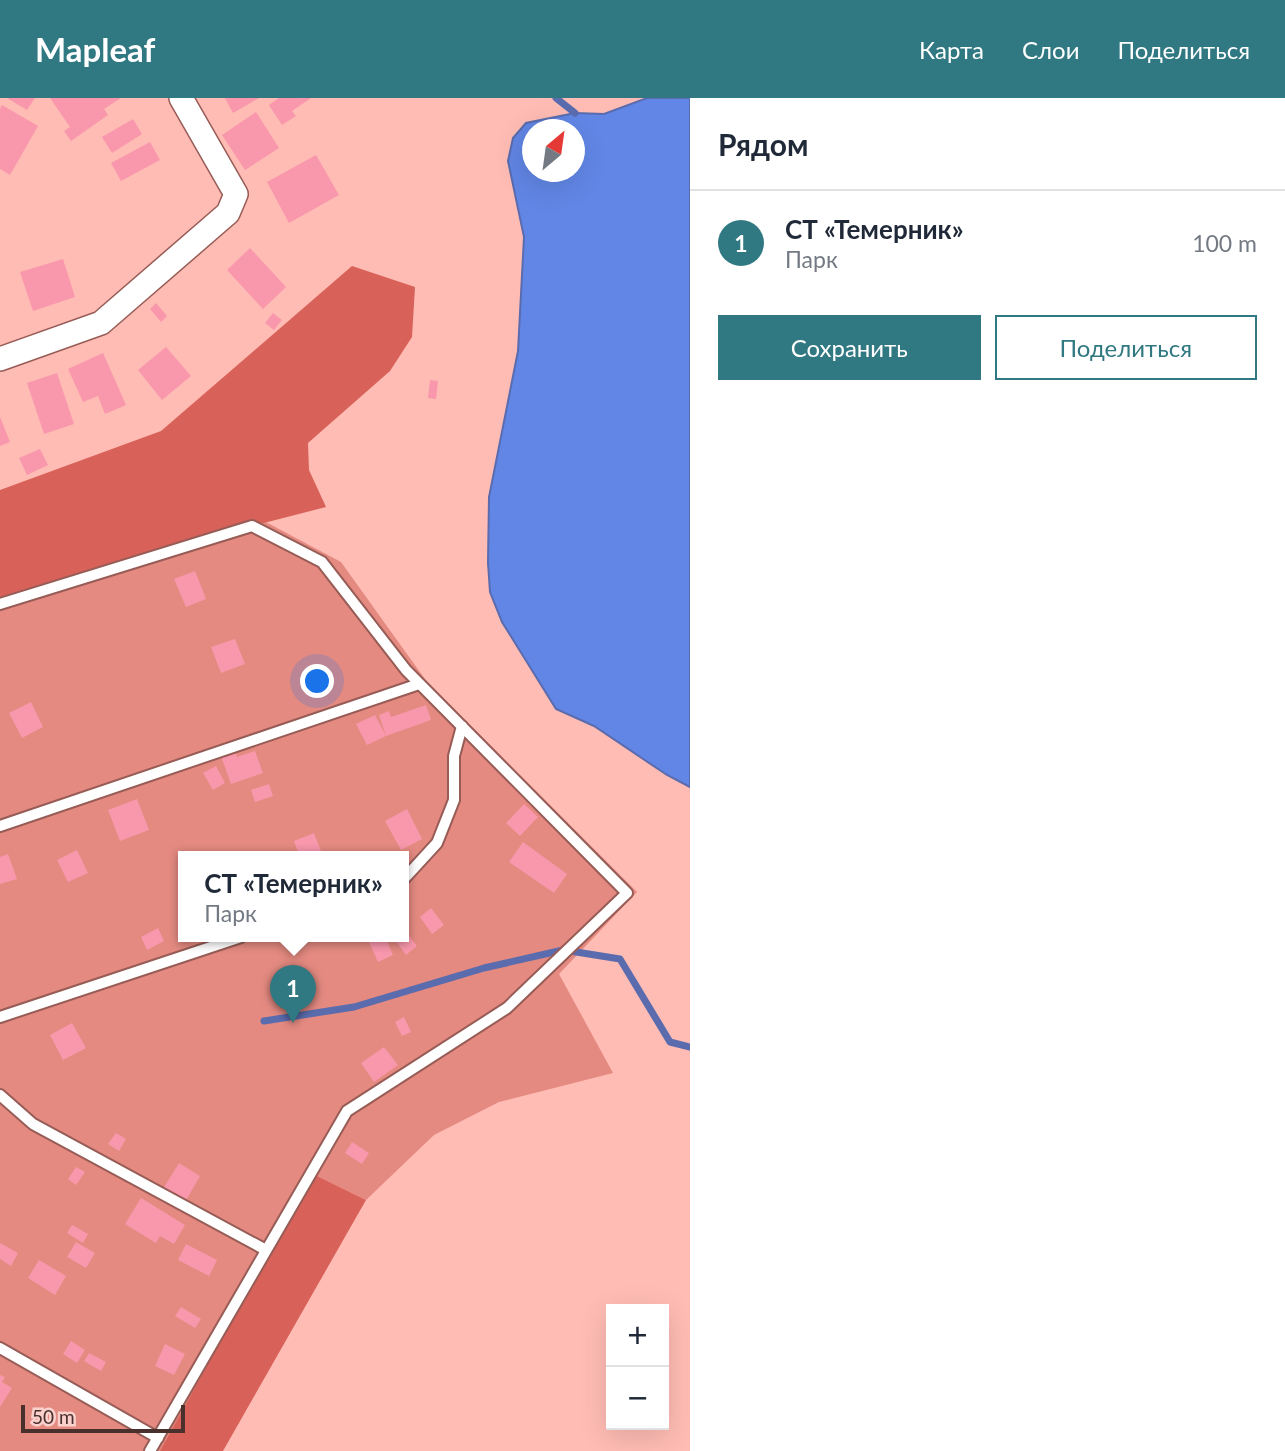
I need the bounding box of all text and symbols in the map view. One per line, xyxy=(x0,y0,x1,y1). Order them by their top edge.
text: Mapleaf xyxy=(35,29,155,69)
text: Карта xyxy=(919,35,984,64)
text: Слои xyxy=(1022,35,1079,64)
text: Поделиться xyxy=(1117,35,1250,64)
north arrow xyxy=(522,119,585,182)
text: Рядом xyxy=(718,126,808,162)
text: СТ «Темерник» xyxy=(785,213,964,245)
text: 1 xyxy=(734,229,748,257)
text: 100 m xyxy=(1192,229,1257,257)
text: Парк xyxy=(785,245,838,273)
button: Сохранить xyxy=(718,315,981,380)
button: Поделиться xyxy=(995,315,1257,380)
your location xyxy=(300,664,334,698)
popup xyxy=(178,851,409,942)
text: СТ «Темерник» xyxy=(204,867,383,899)
text: Парк xyxy=(204,899,257,927)
pin: 1 xyxy=(270,965,316,1023)
map controls xyxy=(606,1304,669,1430)
button: + xyxy=(606,1304,669,1367)
button: − xyxy=(606,1367,669,1430)
scale bar xyxy=(21,1402,186,1434)
text: 50 m xyxy=(32,1405,75,1428)

